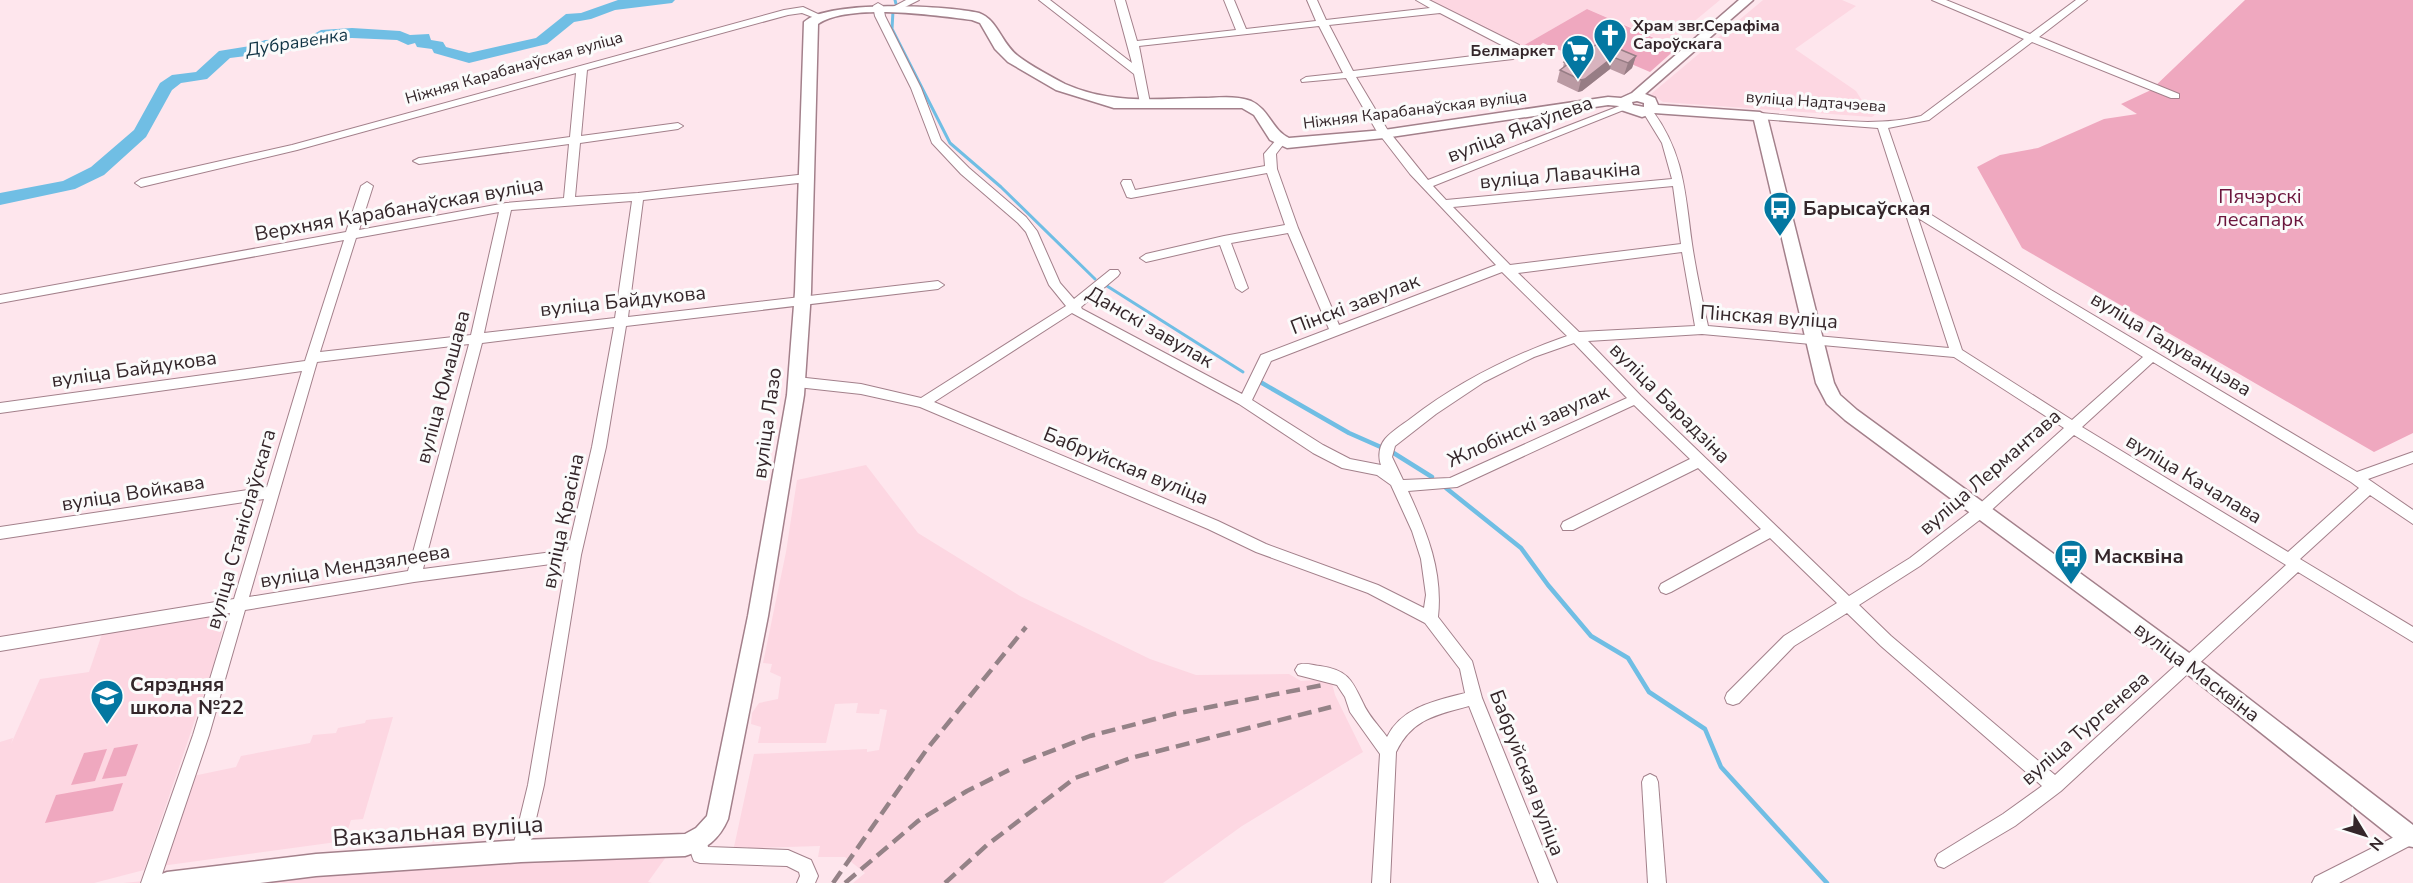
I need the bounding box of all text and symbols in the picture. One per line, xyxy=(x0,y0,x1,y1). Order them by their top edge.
place label: Храм звг.Серафіма Сароўскага xyxy=(1632,15,1780,55)
church icon: Храм звг.Серафіма Сароўскага xyxy=(1592,17,1628,64)
water label: Дубравенка xyxy=(243,22,350,62)
street label: Ніжняя Карабанаўская вуліца xyxy=(403,26,625,110)
supermarket icon: Белмаркет xyxy=(1560,33,1596,80)
place label: Белмаркет xyxy=(1471,40,1555,62)
street label: Ніжняя Карабанаўская вуліца xyxy=(1302,85,1528,135)
street label: вуліца Надтачэева xyxy=(1745,86,1887,118)
street label: вуліца Якаўлева xyxy=(1443,89,1597,169)
street label: вуліца Лавачкіна xyxy=(1478,155,1642,195)
street label: Верхняя Карабанаўская вуліца xyxy=(252,170,546,248)
park label: Пячэрскі лесапарк xyxy=(2216,183,2304,233)
bus stop icon: Барысаўская xyxy=(1762,190,1798,237)
place label: Барысаўская xyxy=(1803,195,1930,222)
street label: Пінскі завулак xyxy=(1287,267,1424,341)
street label: вуліца Байдукова xyxy=(539,279,707,323)
street label: Данскі завулак xyxy=(1082,280,1219,375)
street label: вуліца Гадуванцэва xyxy=(2086,285,2256,403)
street label: Пінская вуліца xyxy=(1699,299,1839,335)
street label: вуліца Юмашава xyxy=(410,307,476,467)
street label: вуліца Барадзіна xyxy=(1604,337,1736,469)
street label: вуліца Байдукова xyxy=(50,344,218,394)
street label: вуліца Лазо xyxy=(746,366,788,480)
street label: Жлобінскі завулак xyxy=(1443,378,1614,474)
street label: вуліца Лермантава xyxy=(1913,403,2067,541)
street label: Бабруйская вуліца xyxy=(1039,421,1213,511)
street label: вуліца Станіслаўскага xyxy=(199,426,283,632)
street label: вуліца Качалава xyxy=(2121,428,2267,530)
street label: вуліца Красіна xyxy=(536,451,590,591)
street label: вуліца Войкава xyxy=(59,468,207,518)
street label: вуліца Мендзялеева xyxy=(258,538,452,594)
bus stop icon: Масквіна xyxy=(2053,538,2089,585)
place label: Масквіна xyxy=(2094,543,2184,570)
street label: вуліца Масквіна xyxy=(2129,616,2265,728)
street label: вуліца Тургенева xyxy=(2015,665,2155,791)
place label: Сярэдняя школа №22 xyxy=(130,671,244,721)
school or university icon: Сярэдняя школа №22 xyxy=(89,678,125,725)
street label: Бабруйская вуліца xyxy=(1483,686,1571,860)
north arrow xyxy=(2335,805,2395,865)
street label: Вакзальная вуліца xyxy=(331,808,545,854)
text: N xyxy=(2364,832,2388,855)

